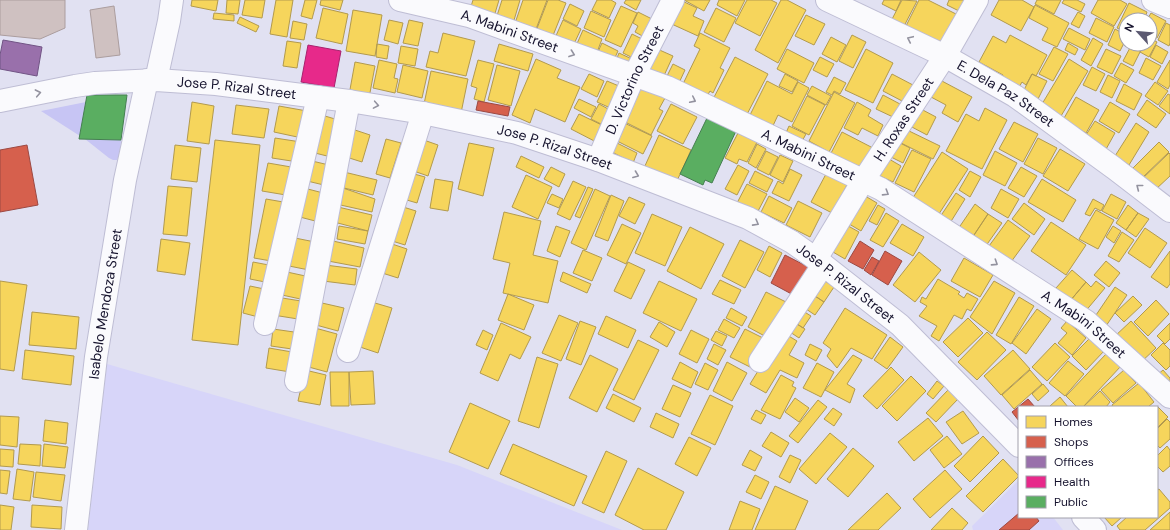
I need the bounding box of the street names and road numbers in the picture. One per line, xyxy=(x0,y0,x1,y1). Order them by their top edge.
street label: A. Mabini Street xyxy=(459,5,561,56)
street label: D. Victorino Street xyxy=(601,22,667,137)
street label: E. Dela Paz Street xyxy=(954,56,1058,131)
street label: Jose P. Rizal Street xyxy=(177,72,298,103)
street label: H. Roxas Street xyxy=(869,74,938,165)
street label: Jose P. Rizal Street xyxy=(495,120,615,174)
street label: A. Mabini Street xyxy=(759,124,859,185)
street label: Isabelo Mendoza Street xyxy=(85,227,126,380)
street label: Jose P. Rizal Street xyxy=(793,239,899,327)
street label: A. Mabini Street xyxy=(1038,286,1130,362)

